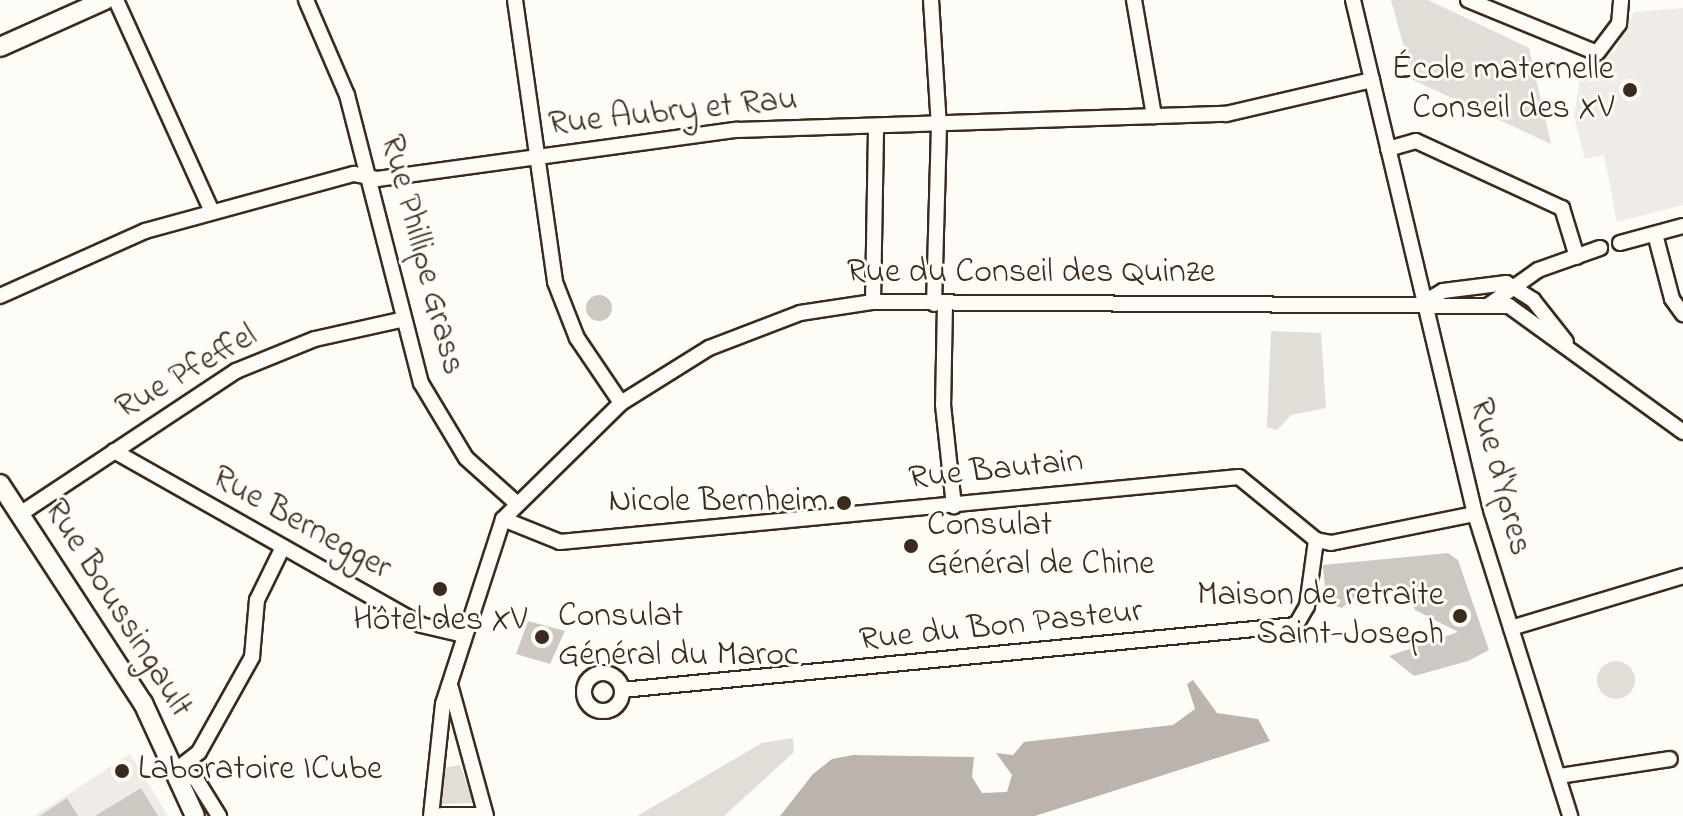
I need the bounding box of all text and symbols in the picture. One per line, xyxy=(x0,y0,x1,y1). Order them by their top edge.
place label: École maternelle Conseil des XV xyxy=(1392,50,1614,130)
street label: Rue Aubry et Rau xyxy=(547,80,799,146)
marker: École maternelle Conseil des XV xyxy=(1621,81,1639,99)
street label: Rue Phillipe Grass xyxy=(369,131,473,379)
street label: Rue du Conseil des Quinze xyxy=(847,254,1215,294)
street label: Rue Pfeffel xyxy=(109,316,265,430)
street label: Rue d'Ypres xyxy=(1459,394,1539,560)
street label: Rue Bautain xyxy=(907,442,1085,500)
street label: Rue Bernegger xyxy=(204,458,398,590)
place label: Nicole Bernheim xyxy=(608,483,828,523)
street label: Rue Boussingault xyxy=(34,492,200,726)
marker: Nicole Bernheim xyxy=(835,494,853,512)
place label: Consulat Général de Chine xyxy=(927,506,1154,586)
marker: Consulat Général de Chine xyxy=(902,537,920,555)
place label: Maison de retraite Saint-Joseph xyxy=(1197,576,1444,656)
marker: Hôtel des XV xyxy=(431,580,449,598)
street label: Rue du Bon Pasteur xyxy=(857,592,1145,662)
place label: Consulat Général du Maroc xyxy=(558,597,799,676)
place label: Hôtel des XV xyxy=(353,602,527,642)
marker: Maison de retraite Saint-Joseph xyxy=(1451,607,1469,625)
marker: Consulat Général du Maroc xyxy=(533,628,551,646)
place label: Laboratoire ICube xyxy=(138,751,382,791)
marker: Laboratoire ICube xyxy=(113,762,131,780)

